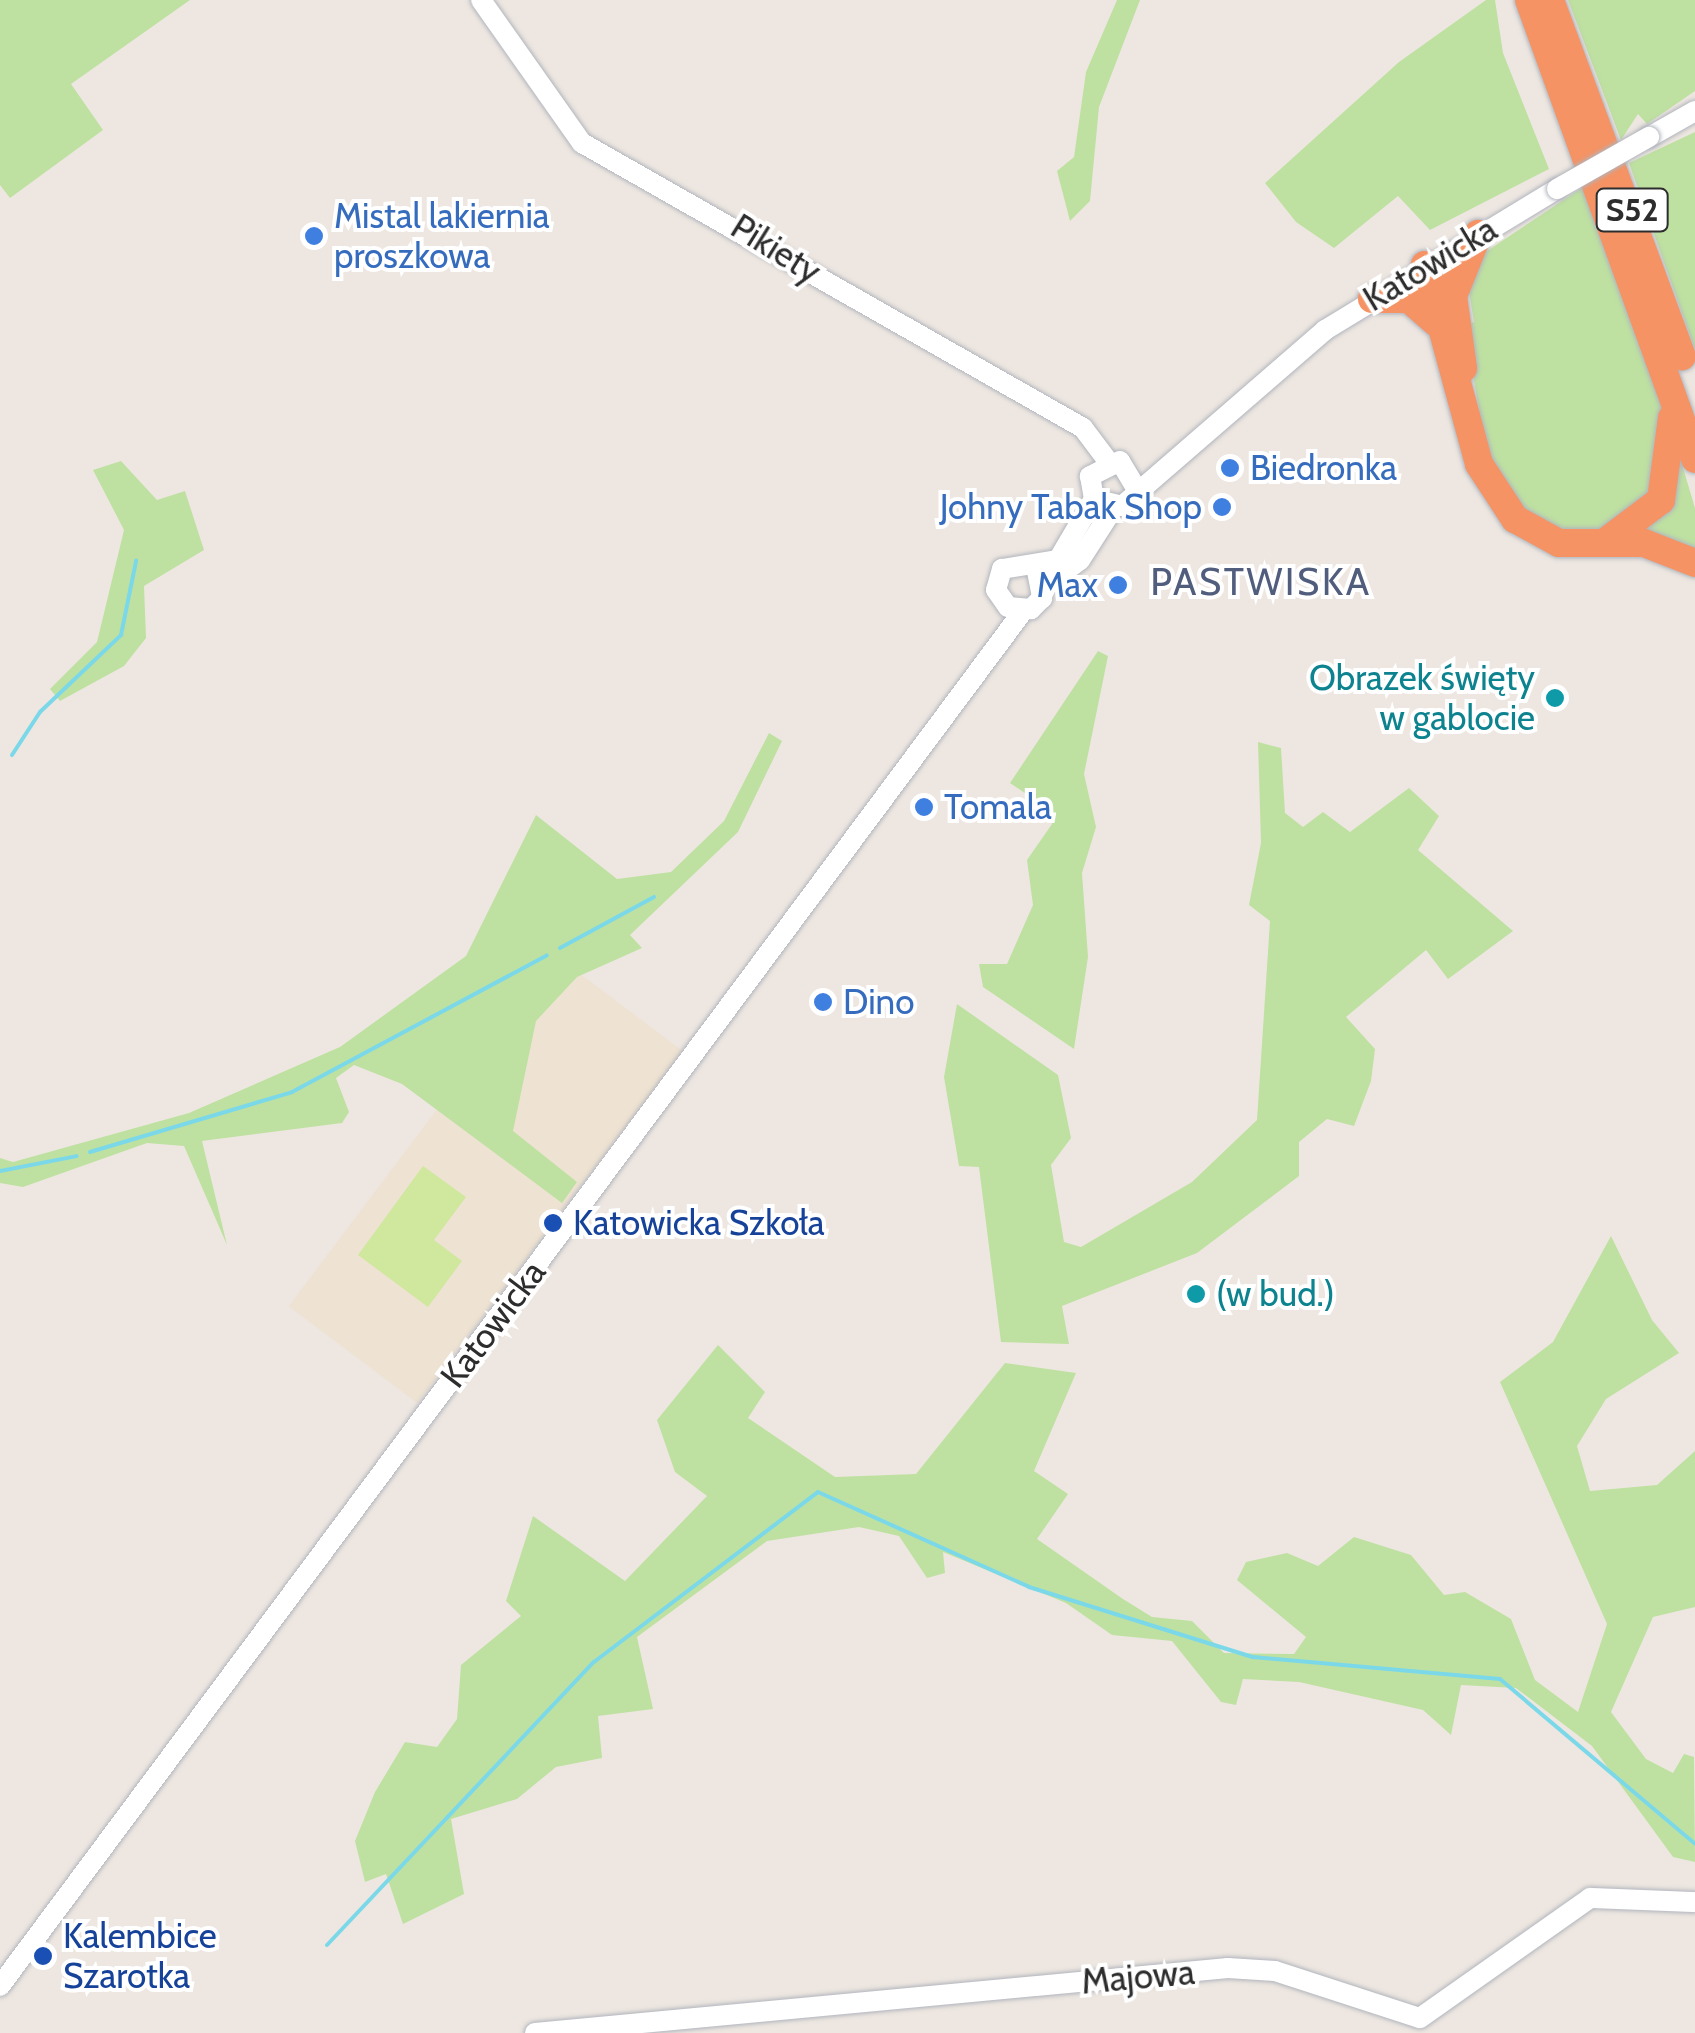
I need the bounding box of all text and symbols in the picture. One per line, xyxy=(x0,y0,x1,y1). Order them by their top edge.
road number: S52 xyxy=(1594,183,1670,237)
place label: Mistal lakiernia proszkowa xyxy=(334,195,550,277)
street label: Pikiety xyxy=(723,205,829,293)
street label: Katowicka xyxy=(1356,208,1504,320)
marker: Mistal lakiernia proszkowa xyxy=(303,225,325,247)
place label: Biedronka xyxy=(1250,447,1397,489)
marker: Biedronka xyxy=(1219,457,1241,479)
place label: Johny Tabak Shop xyxy=(940,486,1202,528)
marker: Johny Tabak Shop xyxy=(1211,496,1233,518)
district label: PASTWISKA xyxy=(1150,559,1372,605)
place label: Max xyxy=(1036,564,1098,606)
marker: Max xyxy=(1107,574,1129,596)
place label: Obrazek święty w gablocie xyxy=(1309,657,1535,739)
marker: Obrazek święty w gablocie xyxy=(1544,687,1566,709)
place label: Tomala xyxy=(944,786,1052,828)
marker: Tomala xyxy=(913,796,935,818)
place label: Dino xyxy=(843,981,914,1023)
marker: Dino xyxy=(812,991,834,1013)
place label: Katowicka Szkoła xyxy=(573,1202,825,1244)
marker: Katowicka Szkoła xyxy=(542,1212,564,1234)
street label: Katowicka xyxy=(432,1252,554,1396)
place label: (w bud.) xyxy=(1216,1273,1335,1315)
marker: (w bud.) xyxy=(1185,1283,1207,1305)
place label: Kalembice Szarotka xyxy=(63,1915,217,1997)
marker: Kalembice Szarotka xyxy=(32,1945,54,1967)
street label: Majowa xyxy=(1080,1951,1196,2003)

